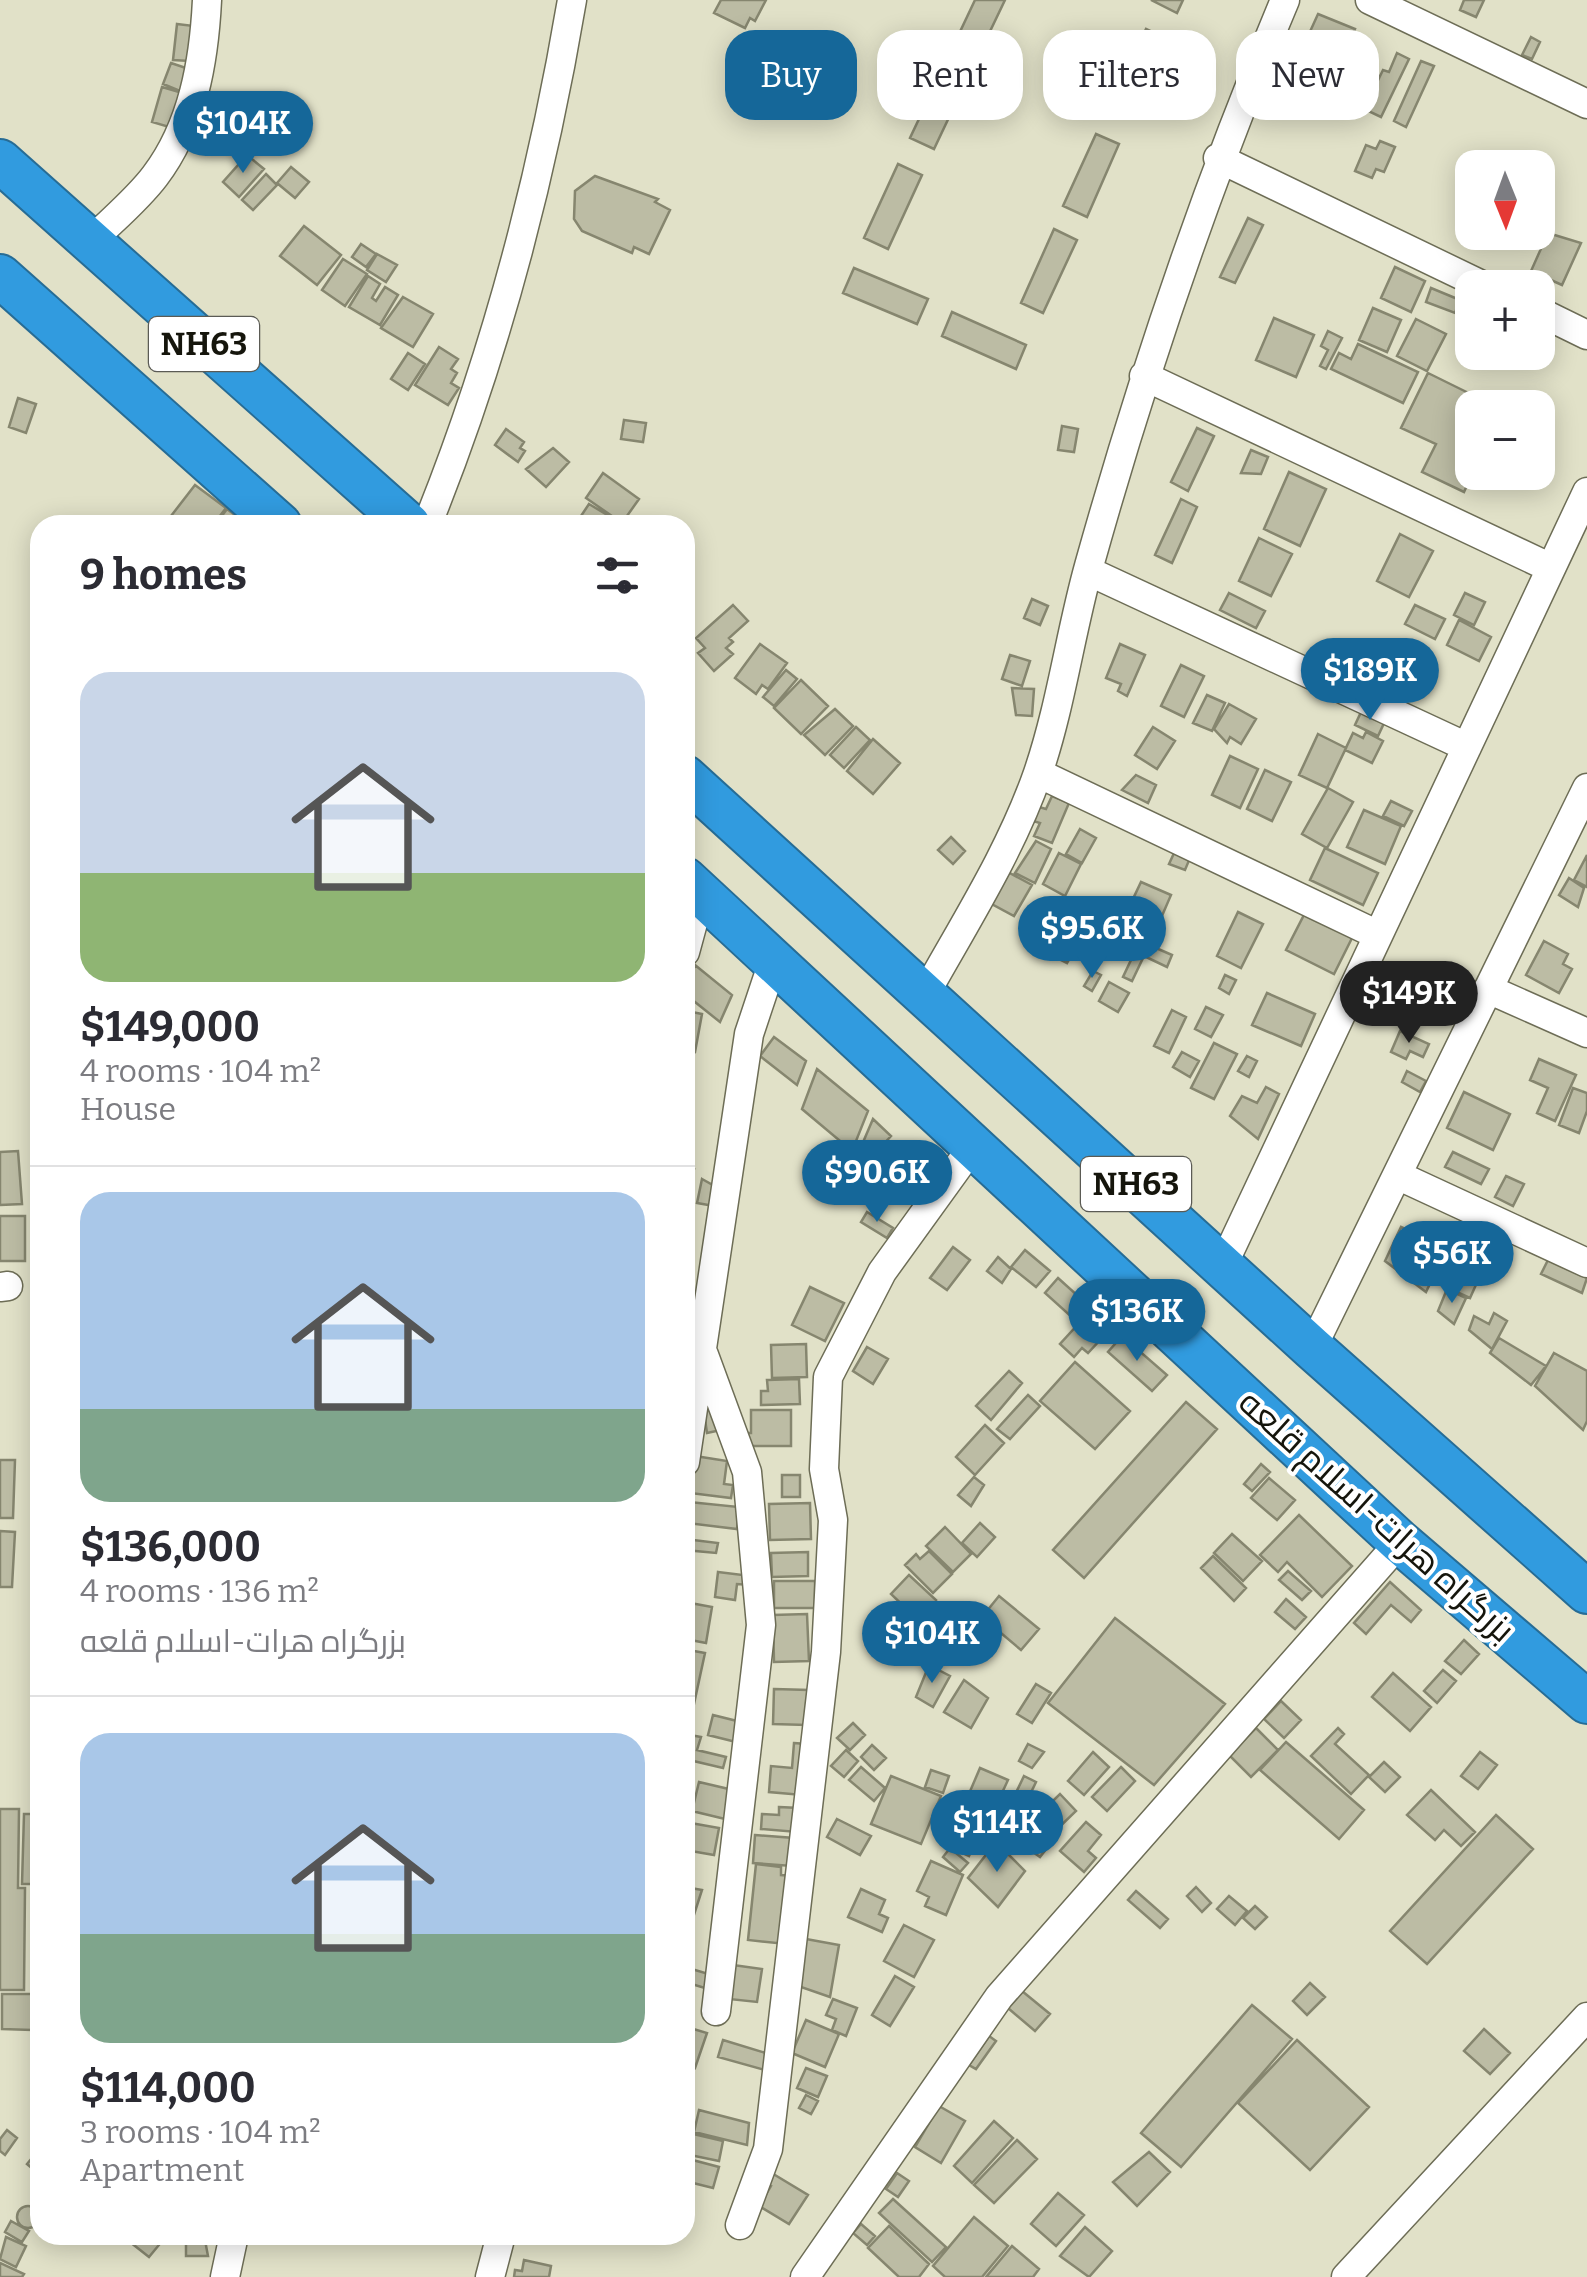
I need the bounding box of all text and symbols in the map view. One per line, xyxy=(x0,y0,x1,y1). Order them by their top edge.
chip: Buy xyxy=(725,30,857,120)
chip: Rent xyxy=(877,30,1023,120)
chip: Filters xyxy=(1043,30,1216,120)
chip: New xyxy=(1236,30,1379,120)
pin: $104K xyxy=(173,91,313,176)
text: $104K xyxy=(195,104,291,142)
north arrow xyxy=(1455,150,1555,250)
map controls xyxy=(1455,150,1555,490)
button: + xyxy=(1455,270,1555,370)
road number: NH63 xyxy=(149,317,259,371)
button: − xyxy=(1455,390,1555,490)
icon: filters xyxy=(590,548,645,603)
text: 9 homes xyxy=(80,550,247,600)
pin: $189K xyxy=(1300,638,1440,723)
text: $189K xyxy=(1323,651,1417,689)
icon: home xyxy=(273,737,453,917)
pin: $95.6K xyxy=(1011,896,1173,981)
text: $95.6K xyxy=(1040,909,1144,947)
pin: $149K xyxy=(1339,961,1479,1046)
text: $149K xyxy=(1362,974,1456,1012)
text: $149,000 xyxy=(80,1002,260,1052)
text: 4 rooms · 104 m² xyxy=(80,1052,321,1090)
text: House xyxy=(80,1090,176,1128)
pin: $90.6K xyxy=(796,1140,958,1225)
text: $90.6K xyxy=(824,1153,930,1191)
road number: NH63 xyxy=(1081,1157,1191,1211)
pin: $56K xyxy=(1393,1221,1511,1306)
text: $56K xyxy=(1413,1234,1491,1272)
icon: home xyxy=(273,1257,453,1437)
pin: $136K xyxy=(1067,1279,1207,1364)
text: $136K xyxy=(1090,1292,1184,1330)
street label: بزرگراه هرات-اسلام قلعه xyxy=(1228,1381,1524,1653)
text: $136,000 xyxy=(80,1522,261,1572)
text: 4 rooms · 136 m² xyxy=(80,1572,319,1610)
pin: $104K xyxy=(862,1601,1002,1686)
text: $104K xyxy=(884,1614,980,1652)
text: بزرگراه هرات-اسلام قلعه xyxy=(80,1622,406,1660)
pin: $114K xyxy=(927,1790,1067,1875)
icon: home xyxy=(273,1798,453,1978)
text: $114K xyxy=(952,1803,1042,1841)
text: $114,000 xyxy=(80,2063,256,2113)
text: 3 rooms · 104 m² xyxy=(80,2113,321,2151)
text: Apartment xyxy=(80,2151,244,2189)

